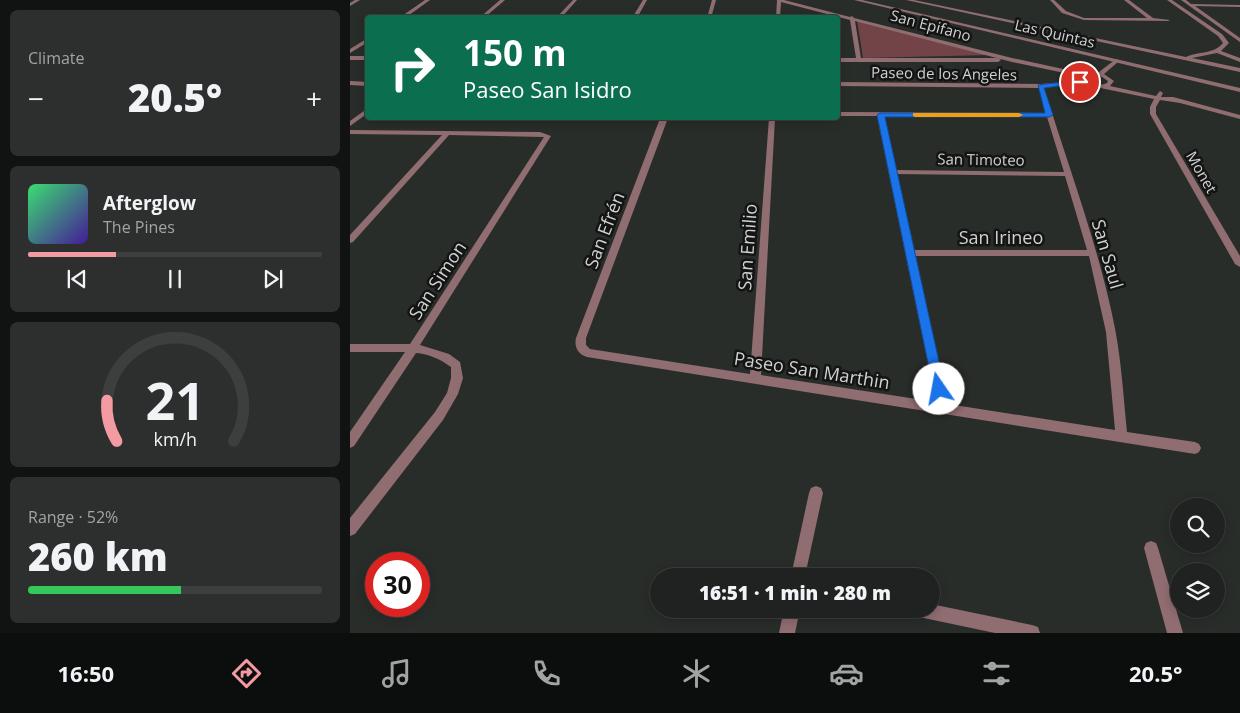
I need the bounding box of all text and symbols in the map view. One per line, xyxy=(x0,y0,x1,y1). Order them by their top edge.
street label: San Epifano xyxy=(889,5,973,45)
street label: Las Quintas xyxy=(1013,14,1097,52)
text: 150 m xyxy=(463,29,567,76)
icon: right xyxy=(380,35,445,100)
text: Climate xyxy=(28,47,85,69)
pin xyxy=(1059,61,1101,103)
street label: Paseo de los Angeles xyxy=(871,62,1017,84)
icon: arrive xyxy=(1066,68,1094,96)
text: 20.5° xyxy=(128,71,222,123)
text: Paseo San Isidro xyxy=(463,74,632,104)
text: − xyxy=(28,79,44,117)
text: + xyxy=(306,79,322,117)
street label: Monet xyxy=(1182,147,1222,197)
street label: San Timoteo xyxy=(937,148,1025,170)
street label: San Efrén xyxy=(578,188,630,272)
text: Afterglow xyxy=(103,190,196,216)
street label: San Emilio xyxy=(732,203,762,291)
text: The Pines xyxy=(103,216,175,238)
street label: San Saul xyxy=(1087,217,1129,291)
street label: San Irineo xyxy=(959,225,1043,249)
street label: San Simon xyxy=(403,236,471,324)
icon: previous xyxy=(63,265,91,293)
icon: pause xyxy=(161,265,189,293)
icon: next xyxy=(259,265,287,293)
street label: Paseo San Marthin xyxy=(732,346,892,394)
position arrow xyxy=(912,362,964,414)
text: 21 xyxy=(145,364,205,435)
text: km/h xyxy=(153,427,197,451)
map controls xyxy=(1170,498,1225,618)
button: search xyxy=(1170,498,1225,553)
text: Range · 52% xyxy=(28,506,118,528)
text: 260 km xyxy=(28,530,168,582)
speed limit sign: 30 xyxy=(365,552,430,617)
button: layers xyxy=(1170,563,1225,618)
text: 16:51 · 1 min · 280 m xyxy=(699,580,891,606)
icon: directions xyxy=(229,656,264,691)
icon: music xyxy=(379,656,414,691)
icon: phone xyxy=(529,656,564,691)
icon: climate xyxy=(679,656,714,691)
icon: car xyxy=(829,656,864,691)
icon: filters xyxy=(979,656,1014,691)
text: 16:50 xyxy=(57,658,114,688)
text: 20.5° xyxy=(1129,658,1182,688)

